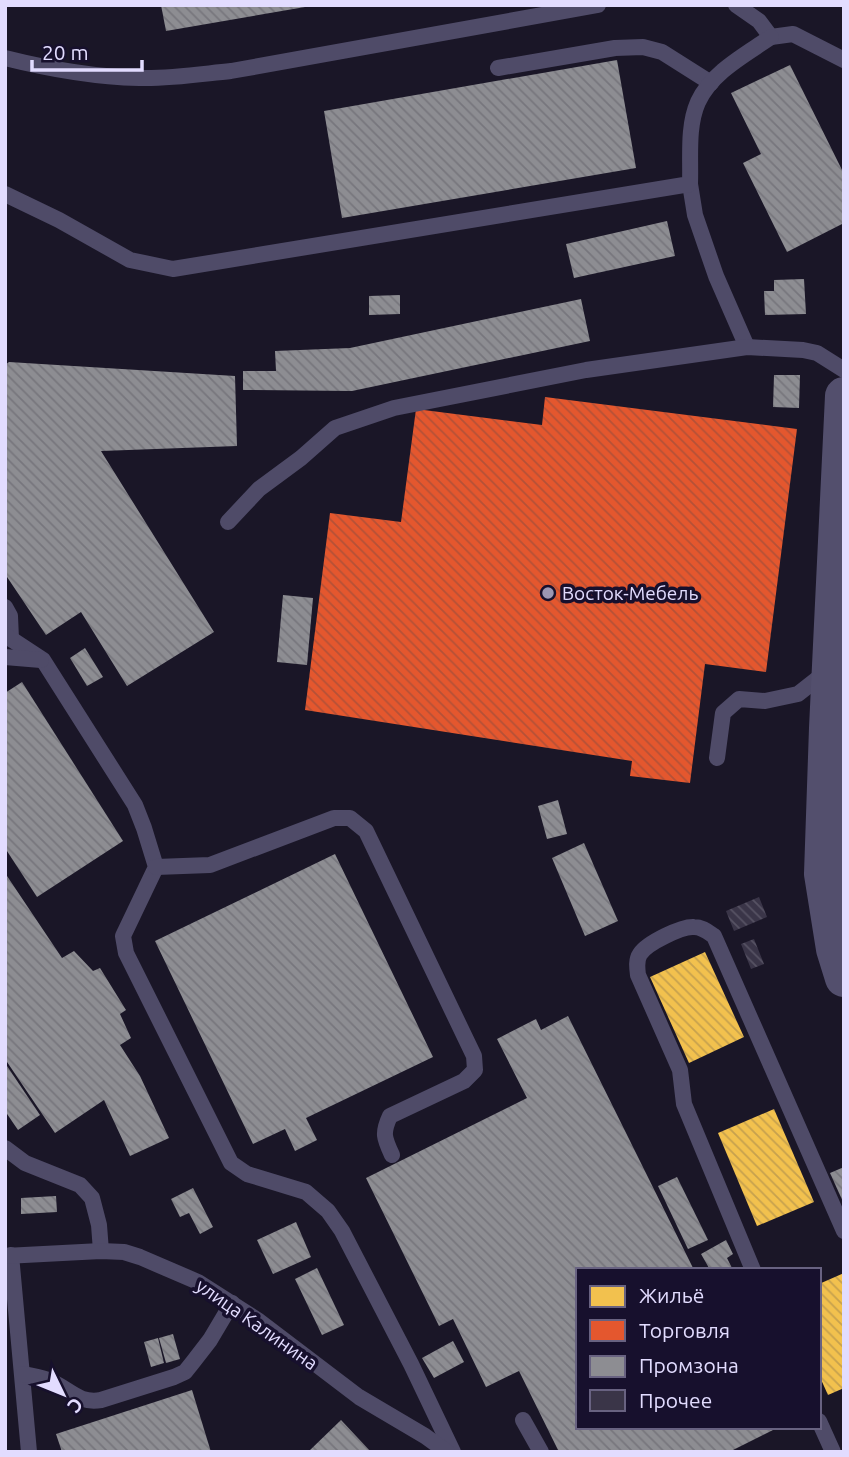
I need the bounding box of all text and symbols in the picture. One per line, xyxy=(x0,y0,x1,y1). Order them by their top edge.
scale bar xyxy=(32,28,142,72)
text: 20 m xyxy=(42,40,89,64)
place label: Восток-Мебель xyxy=(562,582,698,604)
marker: Восток-Мебель xyxy=(540,585,556,601)
legend xyxy=(576,1268,821,1429)
street label: улица Калинина xyxy=(192,1274,322,1374)
text: Жильё xyxy=(639,1283,704,1307)
text: Торговля xyxy=(639,1318,730,1342)
text: Промзона xyxy=(639,1353,739,1377)
north arrow xyxy=(28,1359,98,1429)
text: Прочее xyxy=(639,1388,712,1412)
text: С xyxy=(63,1394,88,1418)

